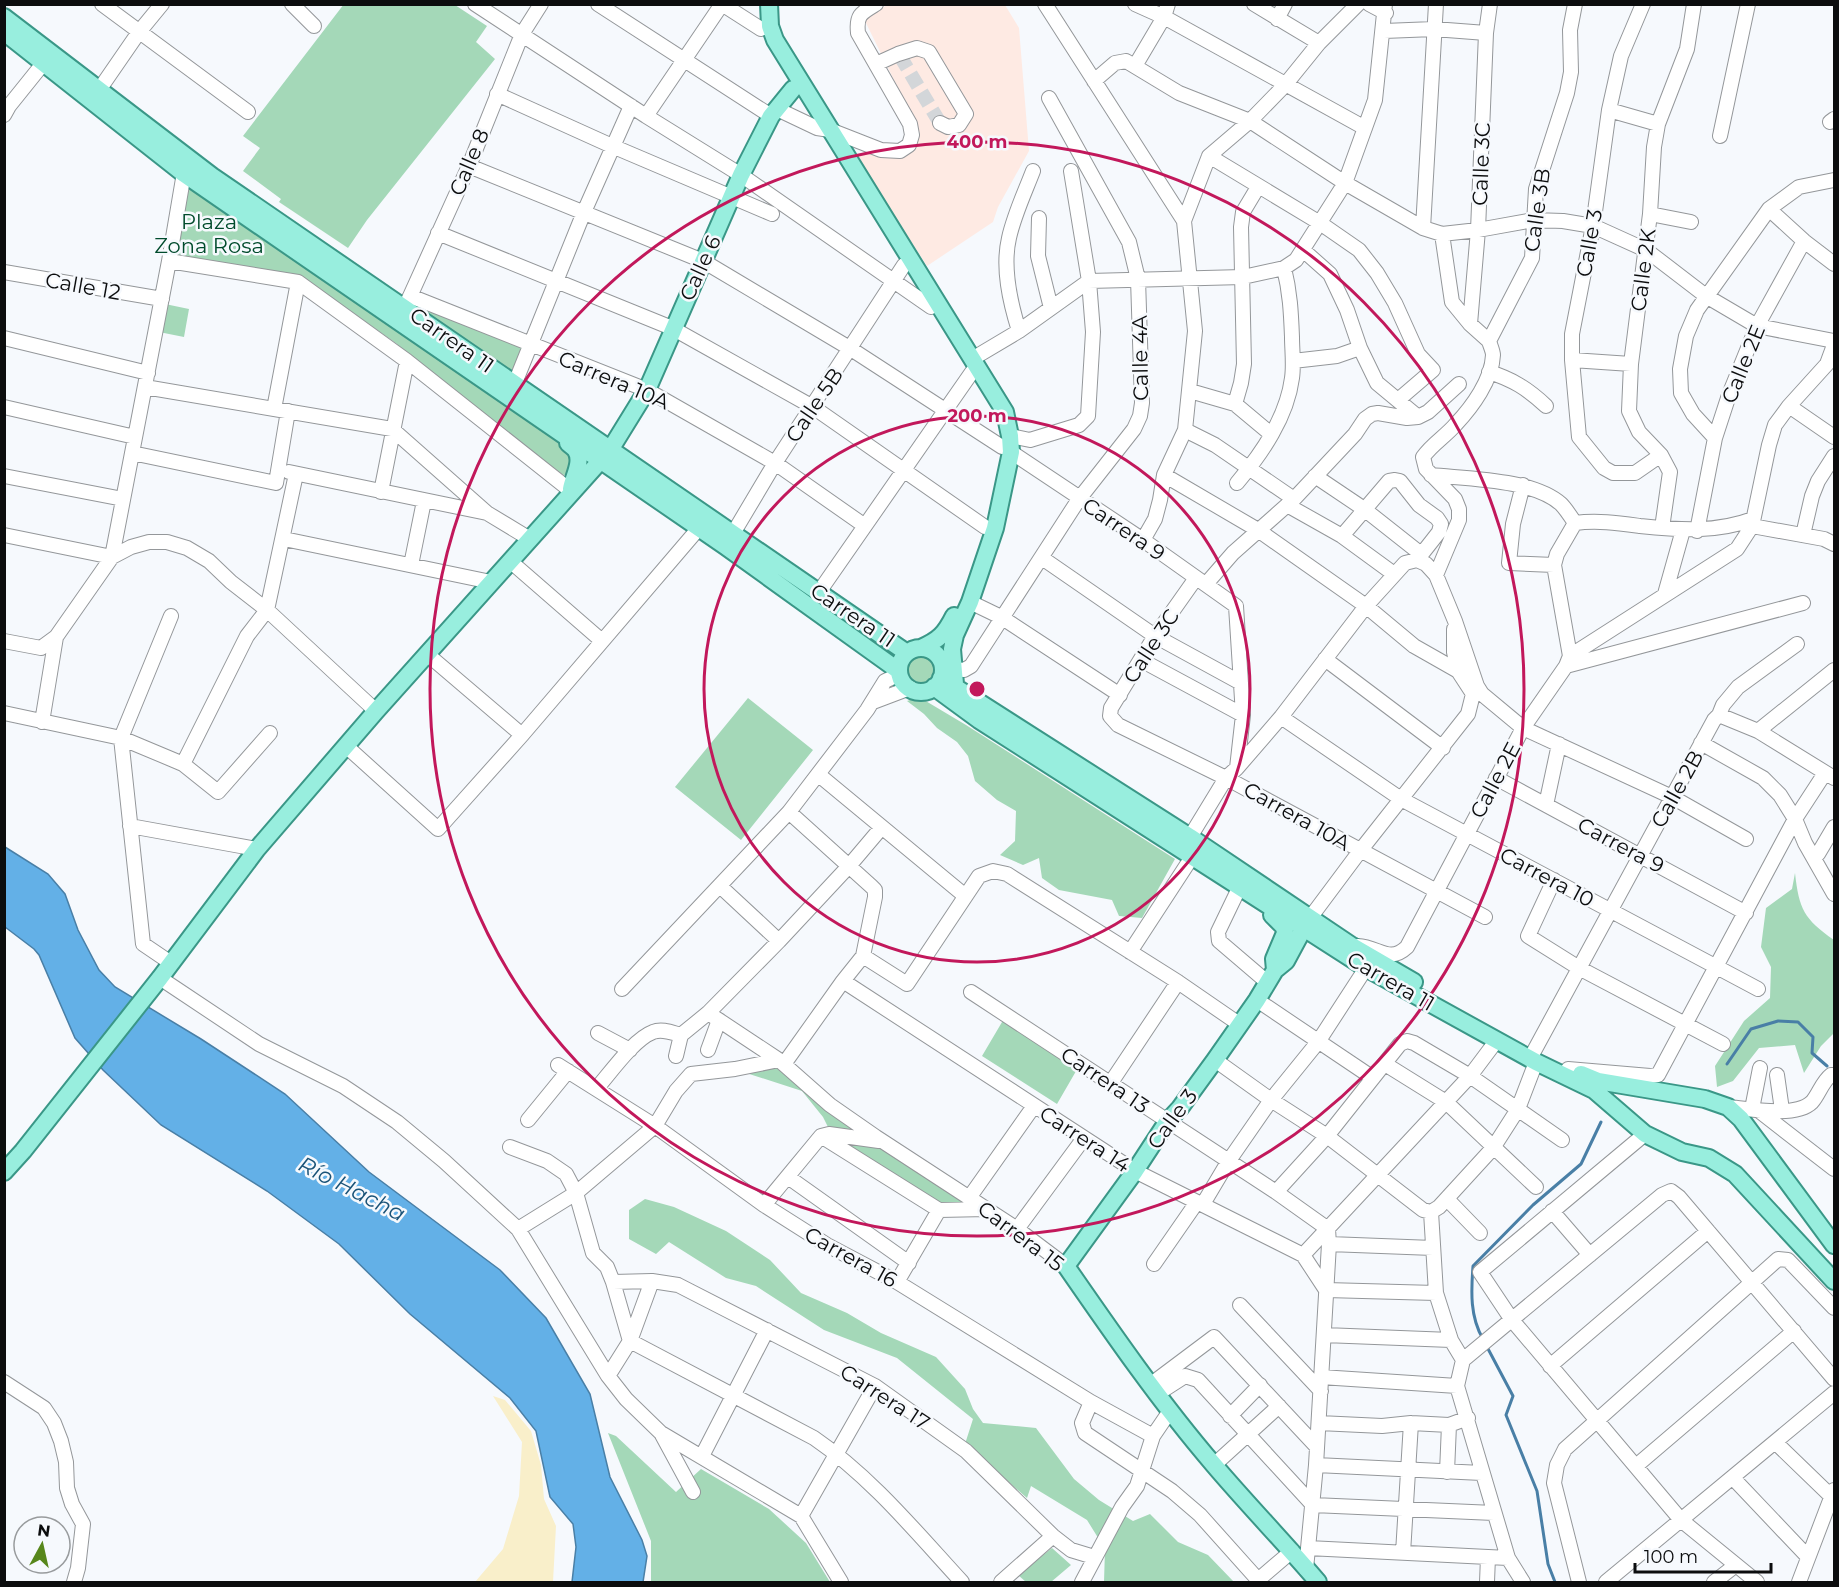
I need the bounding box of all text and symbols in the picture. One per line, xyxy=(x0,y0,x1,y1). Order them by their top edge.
street label: Calle 3C xyxy=(1467,122,1495,206)
street label: Calle 8 xyxy=(444,125,494,199)
text: 400 m xyxy=(947,131,1007,153)
street label: Calle 3B xyxy=(1519,167,1555,253)
street label: Calle 3 xyxy=(1571,207,1607,279)
park label: Plaza Zona Rosa xyxy=(154,209,264,258)
street label: Calle 2K xyxy=(1626,227,1661,313)
street label: Calle 6 xyxy=(674,231,726,305)
street label: Calle 12 xyxy=(43,267,123,305)
street label: Carrera 11 xyxy=(405,302,499,378)
street label: Calle 4A xyxy=(1127,314,1153,401)
street label: Calle 2E xyxy=(1716,321,1770,407)
street label: Carrera 10A xyxy=(555,345,674,415)
street label: Calle 5B xyxy=(780,363,848,447)
text: 200 m xyxy=(947,405,1007,427)
street label: Carrera 9 xyxy=(1078,492,1170,566)
street label: Carrera 11 xyxy=(806,578,900,652)
street label: Calle 3C xyxy=(1118,604,1184,688)
centre of rings xyxy=(967,679,987,699)
street label: Calle 2E xyxy=(1465,738,1525,822)
street label: Calle 2B xyxy=(1646,746,1708,832)
street label: Carrera 10A xyxy=(1239,776,1356,856)
street label: Carrera 9 xyxy=(1573,812,1669,878)
street label: Carrera 10 xyxy=(1496,842,1598,912)
street label: Carrera 11 xyxy=(1343,946,1439,1016)
street label: Carrera 13 xyxy=(1056,1041,1154,1119)
street label: Calle 3 xyxy=(1142,1084,1202,1154)
street label: Carrera 14 xyxy=(1035,1100,1135,1178)
water label: Río Hacha xyxy=(294,1151,410,1227)
street label: Carrera 15 xyxy=(973,1196,1069,1276)
street label: Carrera 16 xyxy=(800,1221,902,1293)
street label: Carrera 17 xyxy=(836,1359,934,1435)
north arrow xyxy=(12,1515,72,1575)
text: N xyxy=(36,1520,52,1541)
scale bar xyxy=(1635,1536,1772,1574)
text: 100 m xyxy=(1644,1546,1698,1568)

